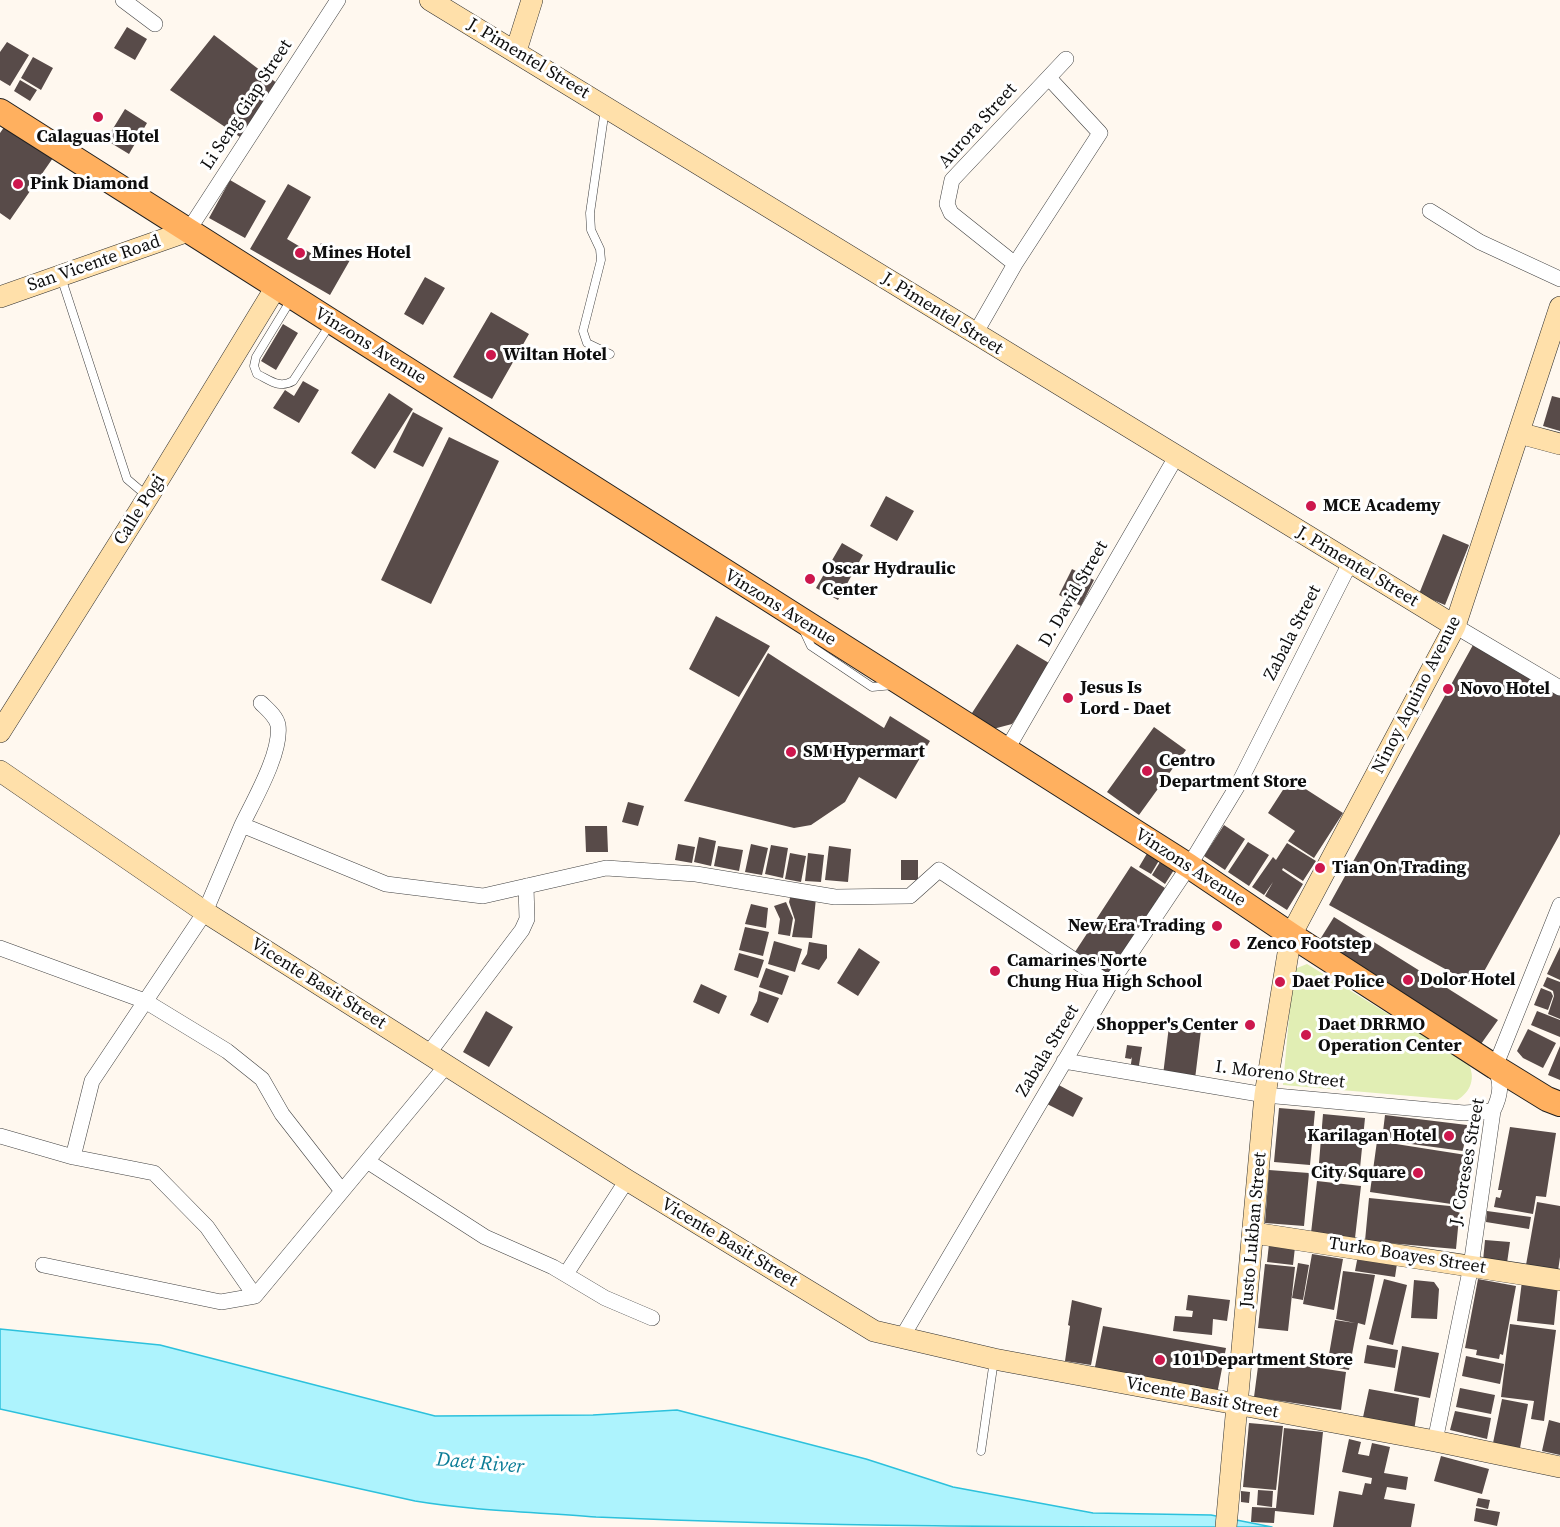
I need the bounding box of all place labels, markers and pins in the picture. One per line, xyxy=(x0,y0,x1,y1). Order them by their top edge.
marker: Calaguas Hotel xyxy=(91,110,105,124)
place label: Calaguas Hotel xyxy=(37,126,159,148)
place label: Pink Diamond xyxy=(30,173,149,195)
marker: Pink Diamond xyxy=(11,177,25,191)
place label: Mines Hotel xyxy=(312,242,411,264)
marker: Mines Hotel xyxy=(293,246,307,260)
place label: Wiltan Hotel xyxy=(503,344,607,366)
marker: Wiltan Hotel xyxy=(484,348,498,362)
place label: MCE Academy xyxy=(1323,495,1441,517)
marker: MCE Academy xyxy=(1304,499,1318,513)
place label: Oscar Hydraulic Center xyxy=(822,558,956,600)
marker: Oscar Hydraulic Center xyxy=(803,572,817,586)
place label: Jesus Is Lord - Daet xyxy=(1080,677,1171,720)
place label: Novo Hotel xyxy=(1460,678,1550,700)
marker: Novo Hotel xyxy=(1441,682,1455,696)
marker: Jesus Is Lord - Daet xyxy=(1061,691,1075,705)
place label: SM Hypermart xyxy=(803,741,925,763)
marker: SM Hypermart xyxy=(784,745,798,759)
place label: Centro Department Store xyxy=(1159,750,1307,792)
marker: Centro Department Store xyxy=(1140,764,1154,778)
place label: Tian On Trading xyxy=(1332,857,1466,879)
marker: Tian On Trading xyxy=(1313,861,1327,875)
place label: New Era Trading xyxy=(1068,915,1205,937)
marker: New Era Trading xyxy=(1210,919,1224,933)
place label: Zenco Footstep xyxy=(1247,933,1372,955)
marker: Zenco Footstep xyxy=(1228,937,1242,951)
place label: Camarines Norte Chung Hua High School xyxy=(1007,950,1202,992)
marker: Camarines Norte Chung Hua High School xyxy=(988,964,1002,978)
place label: Dolor Hotel xyxy=(1420,969,1516,991)
place label: Daet Police xyxy=(1292,971,1384,993)
marker: Dolor Hotel xyxy=(1401,973,1415,987)
marker: Daet Police xyxy=(1273,975,1287,989)
place label: Shopper's Center xyxy=(1096,1014,1238,1036)
place label: Daet DRRMO Operation Center xyxy=(1318,1014,1462,1056)
marker: Shopper's Center xyxy=(1243,1018,1257,1032)
marker: Daet DRRMO Operation Center xyxy=(1299,1028,1313,1042)
place label: Karilagan Hotel xyxy=(1307,1125,1437,1147)
marker: Karilagan Hotel xyxy=(1442,1129,1456,1143)
place label: City Square xyxy=(1311,1162,1406,1184)
marker: City Square xyxy=(1411,1166,1425,1180)
place label: 101 Department Store xyxy=(1172,1349,1353,1371)
marker: 101 Department Store xyxy=(1153,1353,1167,1367)

